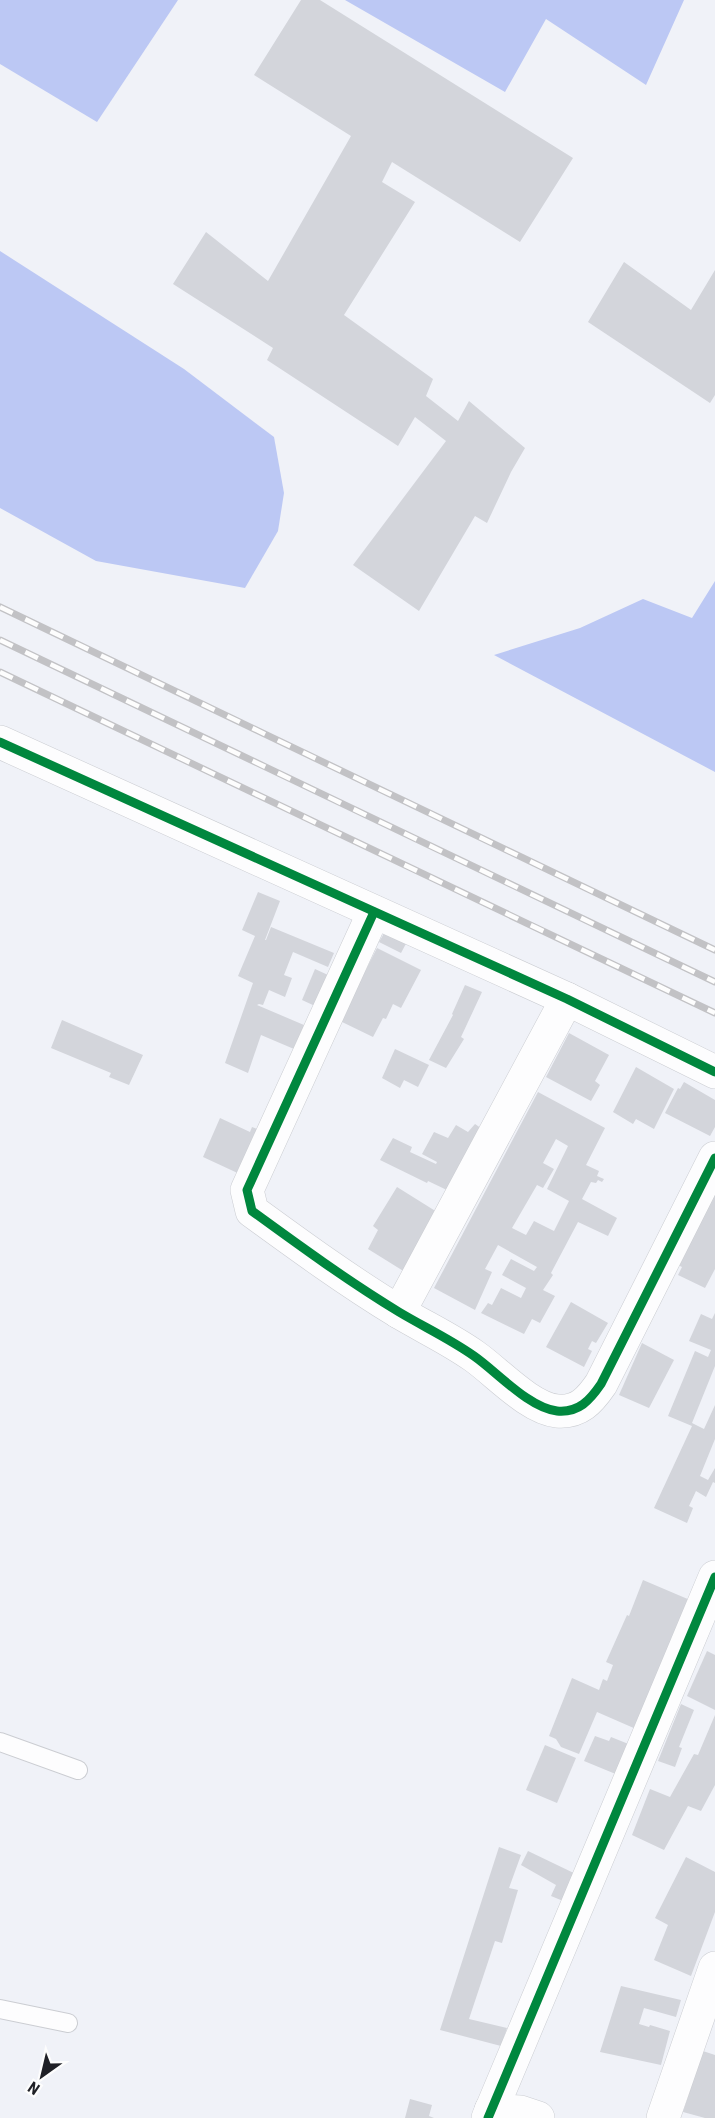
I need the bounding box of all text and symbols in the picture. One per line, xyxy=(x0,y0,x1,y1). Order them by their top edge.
north arrow xyxy=(12,2046,72,2106)
text: N xyxy=(25,2077,43,2099)

